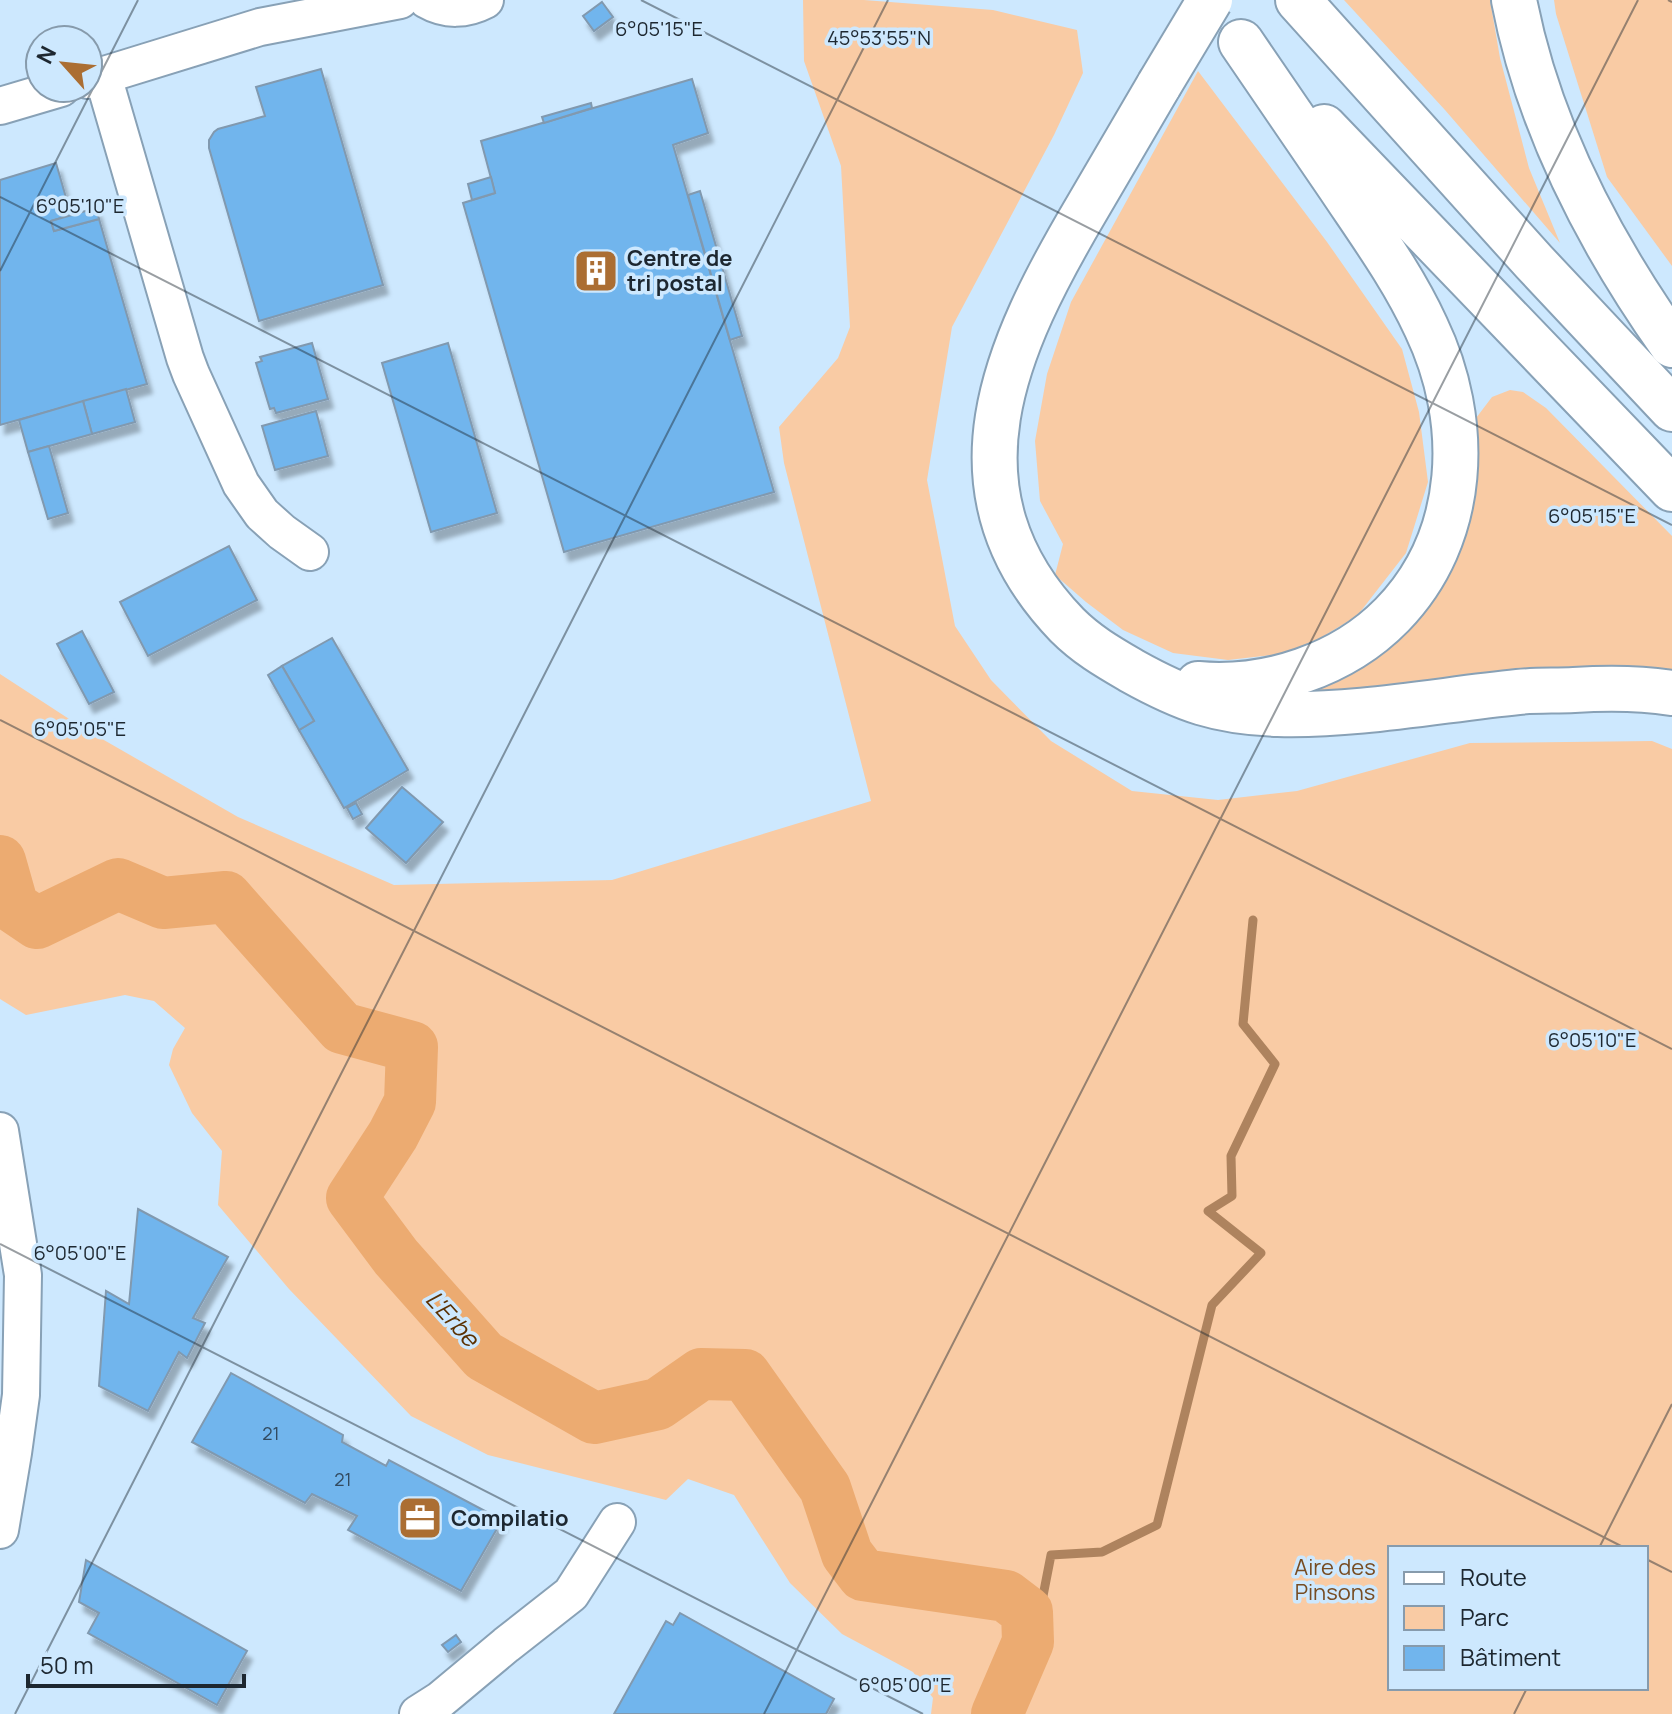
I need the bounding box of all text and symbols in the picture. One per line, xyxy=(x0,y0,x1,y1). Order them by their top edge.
text: 6°05'15"E xyxy=(615,15,703,42)
north arrow xyxy=(24,24,104,104)
text: 45°53'55"N xyxy=(827,24,931,51)
text: N xyxy=(29,41,63,69)
text: 6°05'10"E xyxy=(36,192,124,219)
place label: Centre de tri postal xyxy=(627,243,732,298)
building icon: Centre de tri postal xyxy=(572,247,620,295)
text: 6°05'15"E xyxy=(1548,502,1636,529)
text: 6°05'05"E xyxy=(34,715,126,742)
text: 6°05'10"E xyxy=(1548,1026,1636,1053)
text: 6°05'00"E xyxy=(33,1239,127,1266)
water label: L'Erbe xyxy=(419,1283,488,1355)
house number: 21 xyxy=(262,1421,280,1445)
house number: 21 xyxy=(334,1467,352,1491)
office icon: Compilatio xyxy=(396,1494,444,1542)
place label: Compilatio xyxy=(451,1503,568,1533)
legend xyxy=(1388,1546,1648,1690)
park label: Aire des Pinsons xyxy=(1294,1552,1376,1607)
text: Route xyxy=(1460,1560,1527,1593)
text: Parc xyxy=(1460,1600,1509,1633)
scale bar xyxy=(28,1638,244,1688)
text: Bâtiment xyxy=(1460,1640,1561,1673)
text: 50 m xyxy=(40,1648,94,1681)
text: 6°05'00"E xyxy=(858,1671,952,1698)

